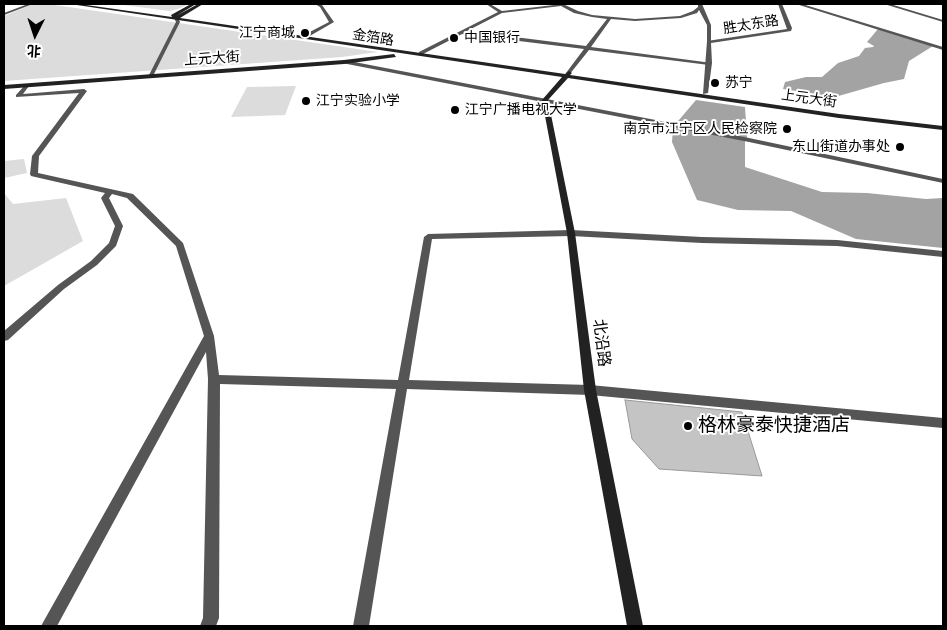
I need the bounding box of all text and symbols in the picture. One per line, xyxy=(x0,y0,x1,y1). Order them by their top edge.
north arrow xyxy=(10,10,60,60)
street label: 胜太东路 xyxy=(722,12,780,38)
place label: 江宁商城 xyxy=(239,25,295,41)
street label: 金箔路 xyxy=(351,26,395,50)
marker: 江宁商城 xyxy=(299,27,311,39)
place label: 中国银行 xyxy=(464,30,520,46)
marker: 中国银行 xyxy=(448,32,460,44)
text: 北 xyxy=(26,41,41,59)
street label: 上元大街 xyxy=(183,49,241,69)
place label: 苏宁 xyxy=(725,75,753,91)
marker: 苏宁 xyxy=(709,77,721,89)
street label: 上元大街 xyxy=(780,87,838,111)
place label: 江宁实验小学 xyxy=(316,93,400,109)
marker: 江宁实验小学 xyxy=(300,95,312,107)
place label: 江宁广播电视大学 xyxy=(465,102,577,118)
marker: 江宁广播电视大学 xyxy=(449,104,461,116)
place label: 南京市江宁区人民检察院 xyxy=(623,121,777,137)
marker: 南京市江宁区人民检察院 xyxy=(781,123,793,135)
place label: 东山街道办事处 xyxy=(792,139,890,155)
marker: 东山街道办事处 xyxy=(894,141,906,153)
street label: 北沿路 xyxy=(589,318,613,368)
place label: 格林豪泰快捷酒店 xyxy=(698,415,850,437)
marker: 格林豪泰快捷酒店 xyxy=(682,420,694,432)

